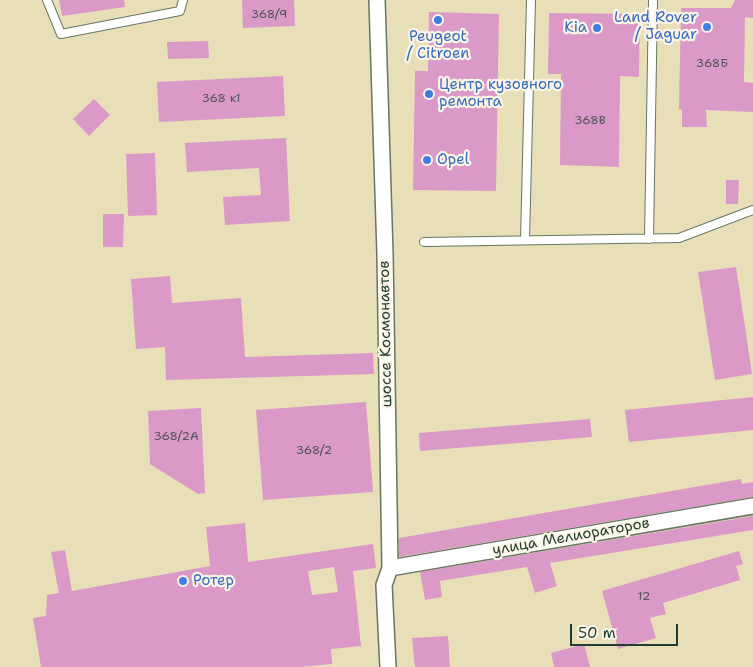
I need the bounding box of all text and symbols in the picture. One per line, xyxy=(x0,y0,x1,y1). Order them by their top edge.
house number: 368/9 xyxy=(251,8,287,22)
place label: Land Rover / Jaguar xyxy=(614,9,697,44)
marker: Peugeot / Citroen xyxy=(432,14,444,26)
place label: Kia xyxy=(564,19,587,37)
marker: Land Rover / Jaguar xyxy=(701,21,713,33)
marker: Kia xyxy=(591,22,603,34)
place label: Peugeot / Citroen xyxy=(407,28,469,63)
house number: 368Б xyxy=(696,57,728,71)
place label: Центр кузовного ремонта xyxy=(439,76,562,111)
marker: Центр кузовного ремонта xyxy=(423,88,435,100)
house number: 368 к1 xyxy=(201,92,241,106)
house number: 368В xyxy=(574,114,606,128)
place label: Opel xyxy=(437,151,469,169)
marker: Opel xyxy=(421,154,433,166)
street label: шоссе Космонавтов xyxy=(376,260,396,408)
house number: 368/2А xyxy=(153,430,199,444)
house number: 368/2 xyxy=(296,444,332,458)
street label: улица Мелиораторов xyxy=(491,514,651,560)
place label: Ротер xyxy=(193,572,234,590)
marker: Ротер xyxy=(177,575,189,587)
house number: 12 xyxy=(638,590,650,604)
scale bar xyxy=(573,614,680,646)
text: 50 m xyxy=(578,623,616,643)

